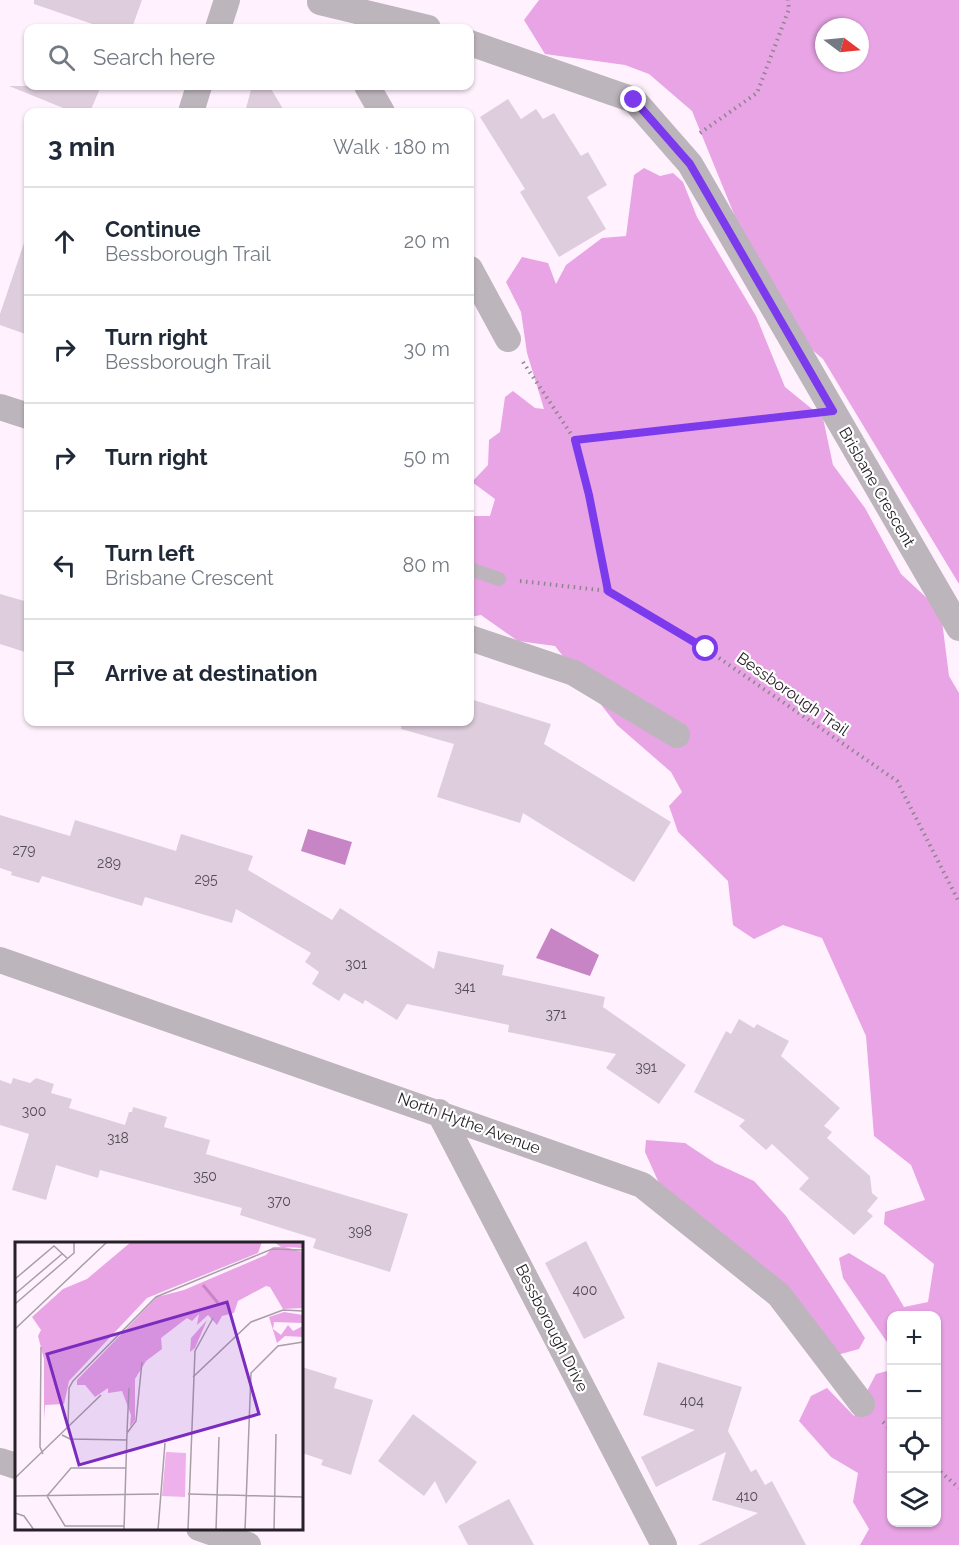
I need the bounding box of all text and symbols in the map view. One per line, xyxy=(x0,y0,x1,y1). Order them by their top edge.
north arrow xyxy=(815,18,869,72)
search box xyxy=(24,24,474,90)
icon: search xyxy=(45,41,78,74)
text: Search here xyxy=(93,44,215,70)
route end xyxy=(620,86,646,112)
text: 3 min xyxy=(48,132,115,162)
text: Walk · 180 m xyxy=(333,135,450,159)
text: Continue xyxy=(105,216,201,242)
icon: ahead xyxy=(48,225,81,258)
text: 20 m xyxy=(404,229,450,253)
text: Bessborough Trail xyxy=(105,242,271,266)
text: Turn right xyxy=(105,324,208,350)
icon: right xyxy=(48,333,81,366)
text: 30 m xyxy=(404,337,450,361)
text: Bessborough Trail xyxy=(105,350,271,374)
street label: Brisbane Crescent xyxy=(835,424,919,551)
icon: right xyxy=(48,441,81,474)
text: Turn right xyxy=(105,444,208,470)
text: 50 m xyxy=(403,445,450,469)
text: Turn left xyxy=(105,540,195,566)
icon: left xyxy=(48,549,81,582)
text: 80 m xyxy=(402,553,450,577)
text: Brisbane Crescent xyxy=(105,566,274,590)
route start xyxy=(692,635,718,661)
street label: Bessborough Trail xyxy=(733,648,853,740)
icon: arrive xyxy=(48,657,81,690)
text: Arrive at destination xyxy=(105,660,318,686)
house number: 279 xyxy=(13,842,35,858)
house number: 289 xyxy=(97,855,121,871)
house number: 295 xyxy=(194,871,218,887)
house number: 301 xyxy=(345,956,367,972)
house number: 341 xyxy=(454,979,476,995)
house number: 371 xyxy=(546,1006,566,1022)
house number: 391 xyxy=(635,1059,657,1075)
street label: North Hythe Avenue xyxy=(395,1088,543,1158)
house number: 300 xyxy=(22,1103,46,1119)
house number: 318 xyxy=(107,1130,129,1146)
house number: 350 xyxy=(193,1168,217,1184)
house number: 370 xyxy=(267,1193,291,1209)
house number: 398 xyxy=(348,1223,372,1239)
inset map xyxy=(15,1242,303,1530)
street label: Bessborough Drive xyxy=(512,1261,592,1395)
house number: 400 xyxy=(573,1282,597,1298)
map controls xyxy=(887,1311,941,1527)
button: + xyxy=(887,1311,941,1365)
button: − xyxy=(887,1365,941,1419)
house number: 404 xyxy=(680,1393,704,1409)
button: locate xyxy=(887,1419,941,1473)
button: layers xyxy=(887,1473,941,1527)
house number: 410 xyxy=(736,1488,758,1504)

